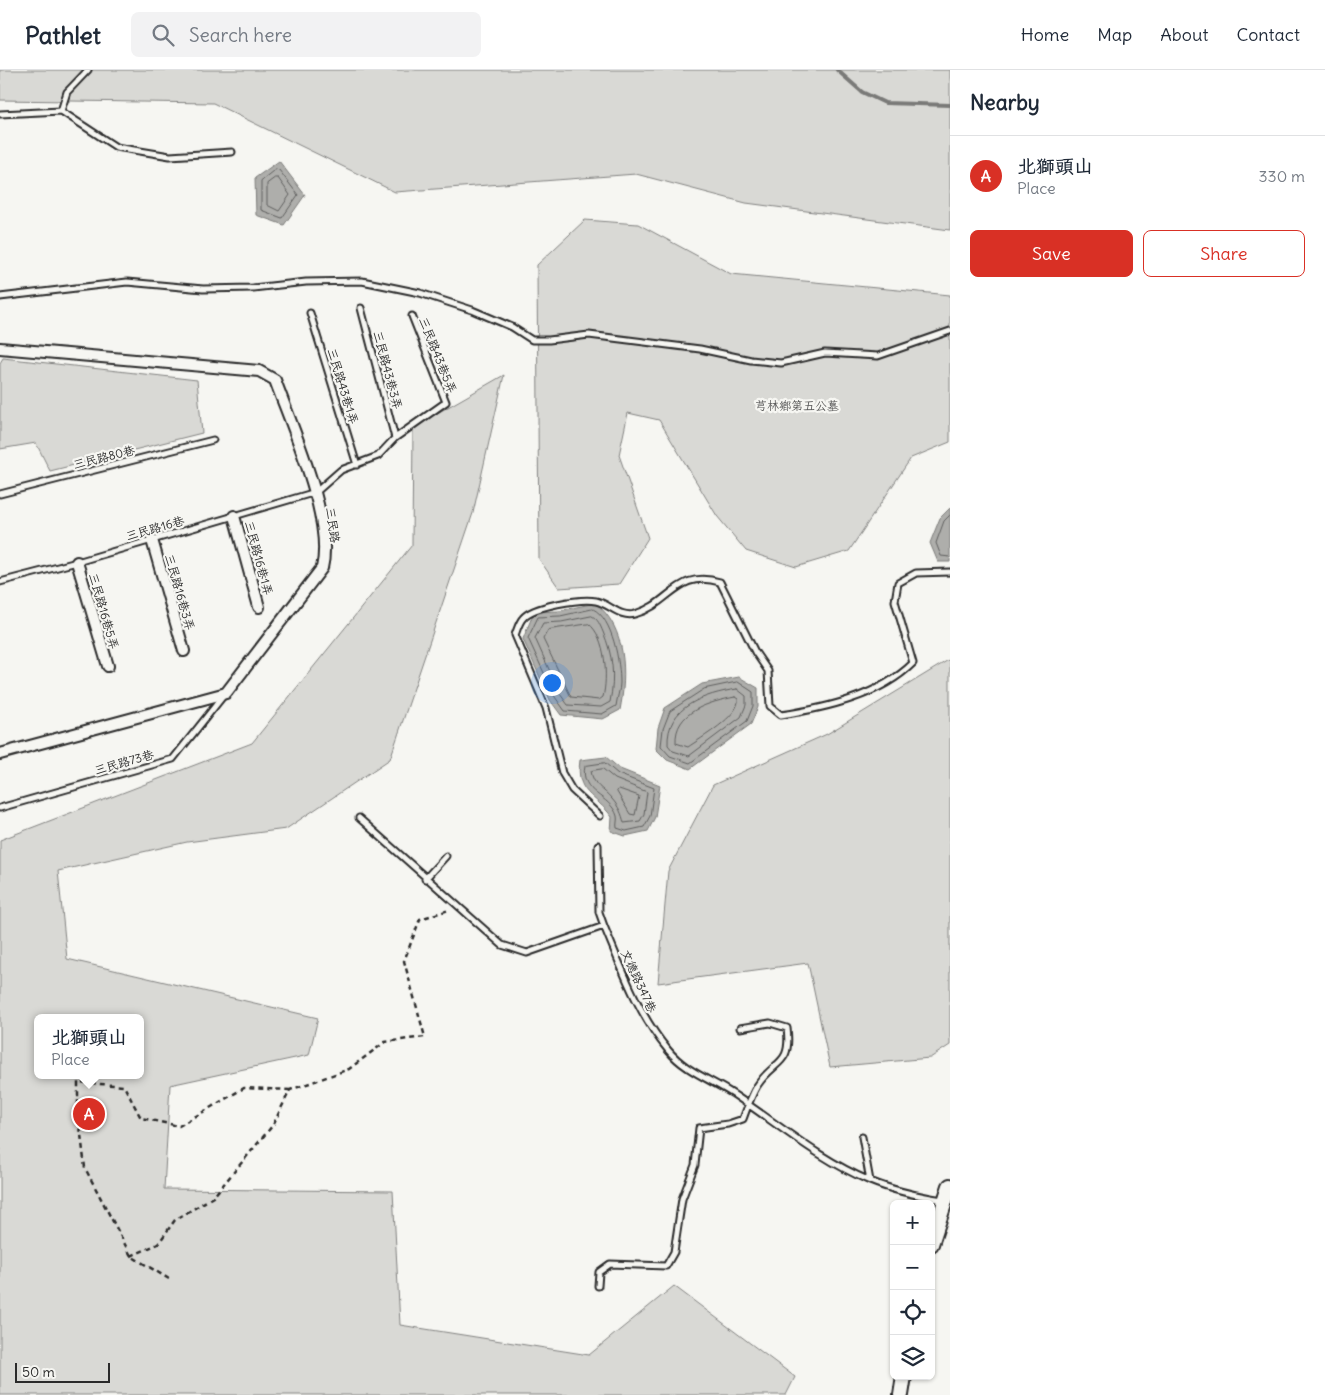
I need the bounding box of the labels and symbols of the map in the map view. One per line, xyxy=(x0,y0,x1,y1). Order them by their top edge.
street label: 三民路43巷5弄 xyxy=(416,315,460,395)
street label: 三民路43巷3弄 xyxy=(370,329,406,411)
street label: 三民路43巷1弄 xyxy=(324,346,362,426)
park label: 芎林鄉第五公墓 xyxy=(755,398,839,413)
street label: 三民路80巷 xyxy=(72,442,136,472)
street label: 三民路 xyxy=(323,506,343,544)
street label: 三民路16巷 xyxy=(124,513,186,543)
street label: 三民路16巷1弄 xyxy=(242,519,276,597)
street label: 三民路16巷3弄 xyxy=(162,552,198,632)
street label: 三民路16巷5弄 xyxy=(86,571,122,651)
your location xyxy=(539,670,565,696)
street label: 三民路73巷 xyxy=(93,746,155,778)
street label: 文德路347巷 xyxy=(618,947,660,1015)
pin: A xyxy=(73,1095,105,1133)
scale bar xyxy=(15,1360,110,1383)

